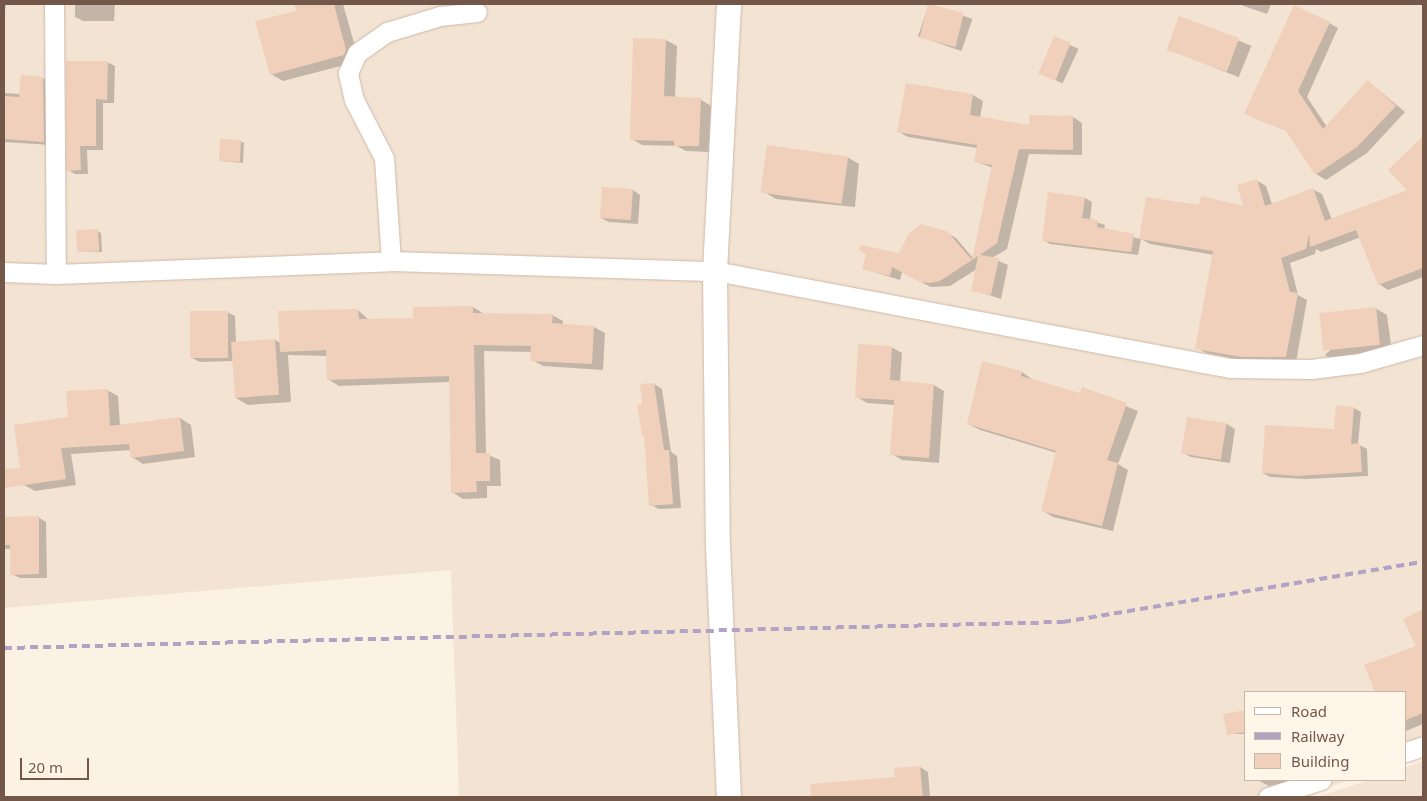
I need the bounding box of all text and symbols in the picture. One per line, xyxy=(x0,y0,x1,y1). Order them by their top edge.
legend xyxy=(1244,691,1407,781)
text: Road xyxy=(1291,701,1327,721)
text: Railway xyxy=(1291,726,1344,746)
scale bar xyxy=(22,748,91,780)
text: Building xyxy=(1291,751,1349,771)
text: 20 m xyxy=(28,757,63,777)

